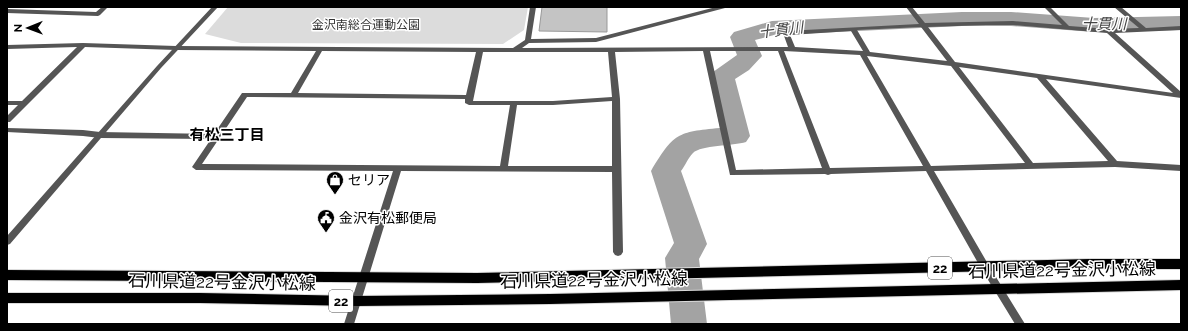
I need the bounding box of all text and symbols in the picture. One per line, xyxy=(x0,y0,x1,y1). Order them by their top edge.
north arrow xyxy=(8,8,48,48)
water label: 十貫川 xyxy=(1081,15,1128,33)
park label: 金沢南総合運動公園 xyxy=(312,18,420,32)
water label: 十貫川 xyxy=(758,18,806,42)
text: N xyxy=(12,24,25,32)
district label: 有松三丁目 xyxy=(189,126,265,144)
shop icon: セリア xyxy=(325,170,345,195)
place label: セリア xyxy=(348,172,390,188)
public building icon: 金沢有松郵便局 xyxy=(316,208,336,233)
place label: 金沢有松郵便局 xyxy=(339,210,437,226)
road number: 22 xyxy=(928,257,952,279)
street label: 石川県道22号金沢小松線 xyxy=(968,258,1156,282)
street label: 石川県道22号金沢小松線 xyxy=(500,268,688,292)
street label: 石川県道22号金沢小松線 xyxy=(128,270,316,294)
road number: 22 xyxy=(329,290,353,312)

